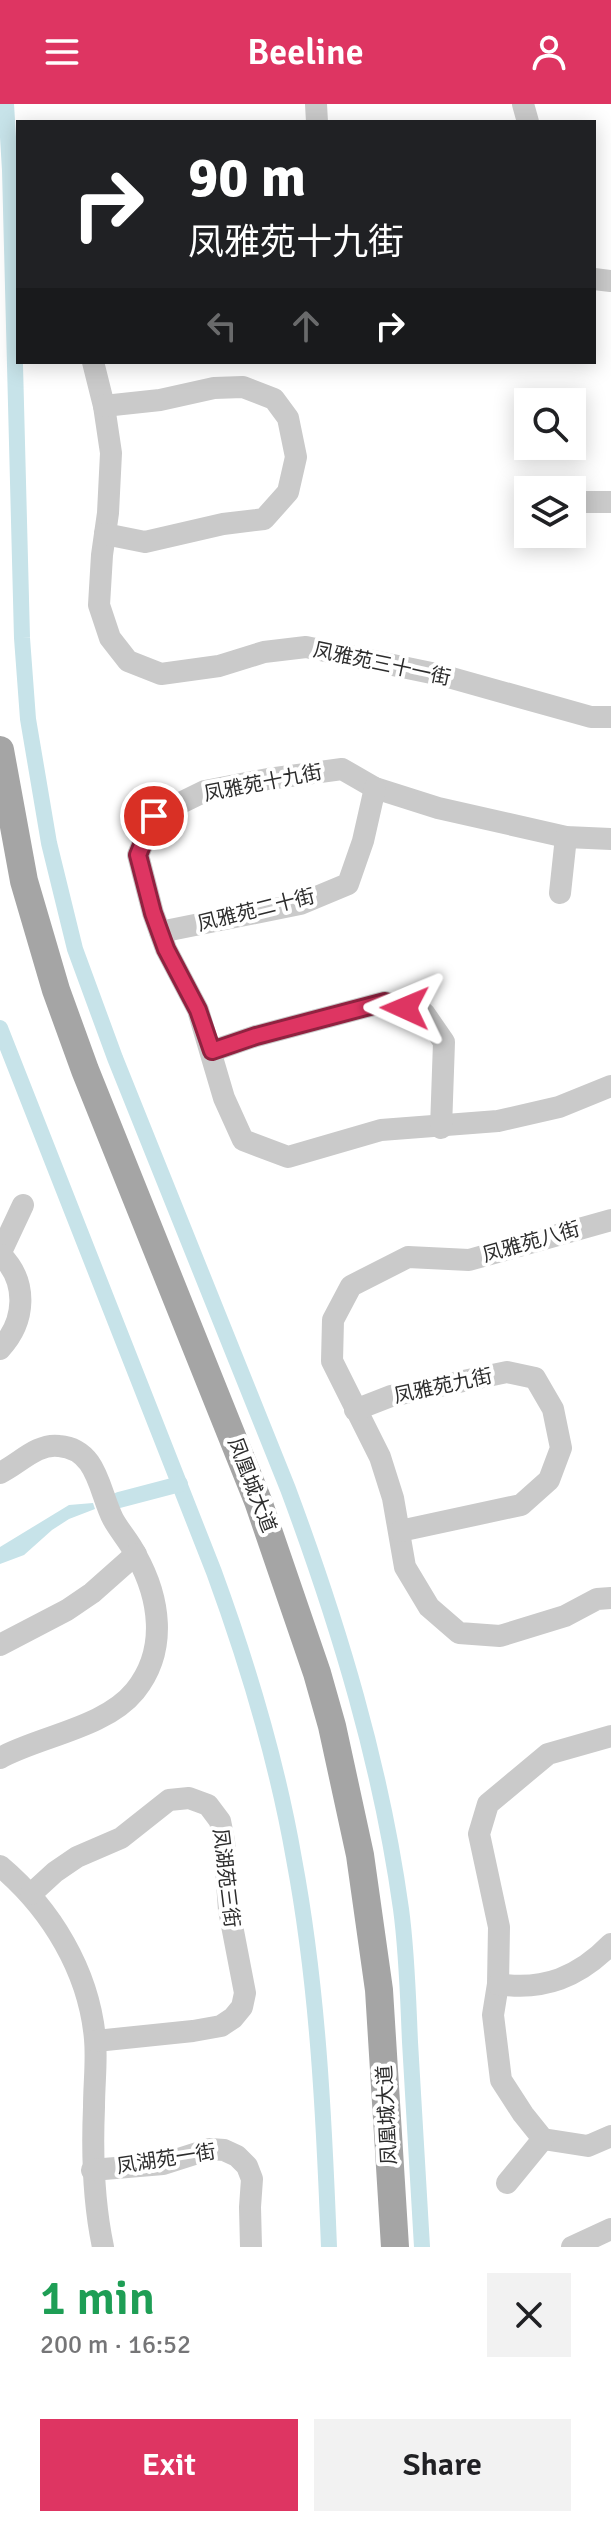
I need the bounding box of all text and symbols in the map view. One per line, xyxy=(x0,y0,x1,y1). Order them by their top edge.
icon: menu xyxy=(40,30,84,74)
text: Beeline xyxy=(247,30,364,75)
icon: person xyxy=(527,30,571,74)
text: 90 m xyxy=(188,143,306,212)
icon: right xyxy=(56,152,160,256)
text: 凤雅苑十九街 xyxy=(188,220,404,265)
icon: left xyxy=(200,304,244,348)
icon: ahead xyxy=(284,304,328,348)
icon: right xyxy=(368,304,412,348)
map controls xyxy=(514,388,586,548)
button: search xyxy=(514,388,586,460)
button: layers xyxy=(514,476,586,548)
street label: 凤雅苑三十一街 xyxy=(311,637,453,691)
street label: 凤雅苑十九街 xyxy=(202,759,324,807)
pin xyxy=(120,782,188,850)
icon: arrive xyxy=(132,794,176,838)
street label: 凤雅苑二十街 xyxy=(195,883,317,937)
position arrow xyxy=(363,966,447,1050)
street label: 凤雅苑八街 xyxy=(479,1216,583,1268)
street label: 凤雅苑九街 xyxy=(391,1363,495,1409)
street label: 凤凰城大道 xyxy=(222,1434,282,1536)
street label: 凤湖苑三街 xyxy=(207,1827,245,1929)
street label: 凤凰城大道 xyxy=(372,2064,402,2166)
street label: 凤湖苑一街 xyxy=(115,2139,217,2179)
text: 1 min xyxy=(40,2269,155,2328)
button: close xyxy=(487,2273,571,2357)
text: 200 m · 16:52 xyxy=(40,2329,191,2361)
button: Exit xyxy=(40,2419,298,2511)
button: Share xyxy=(314,2419,571,2511)

